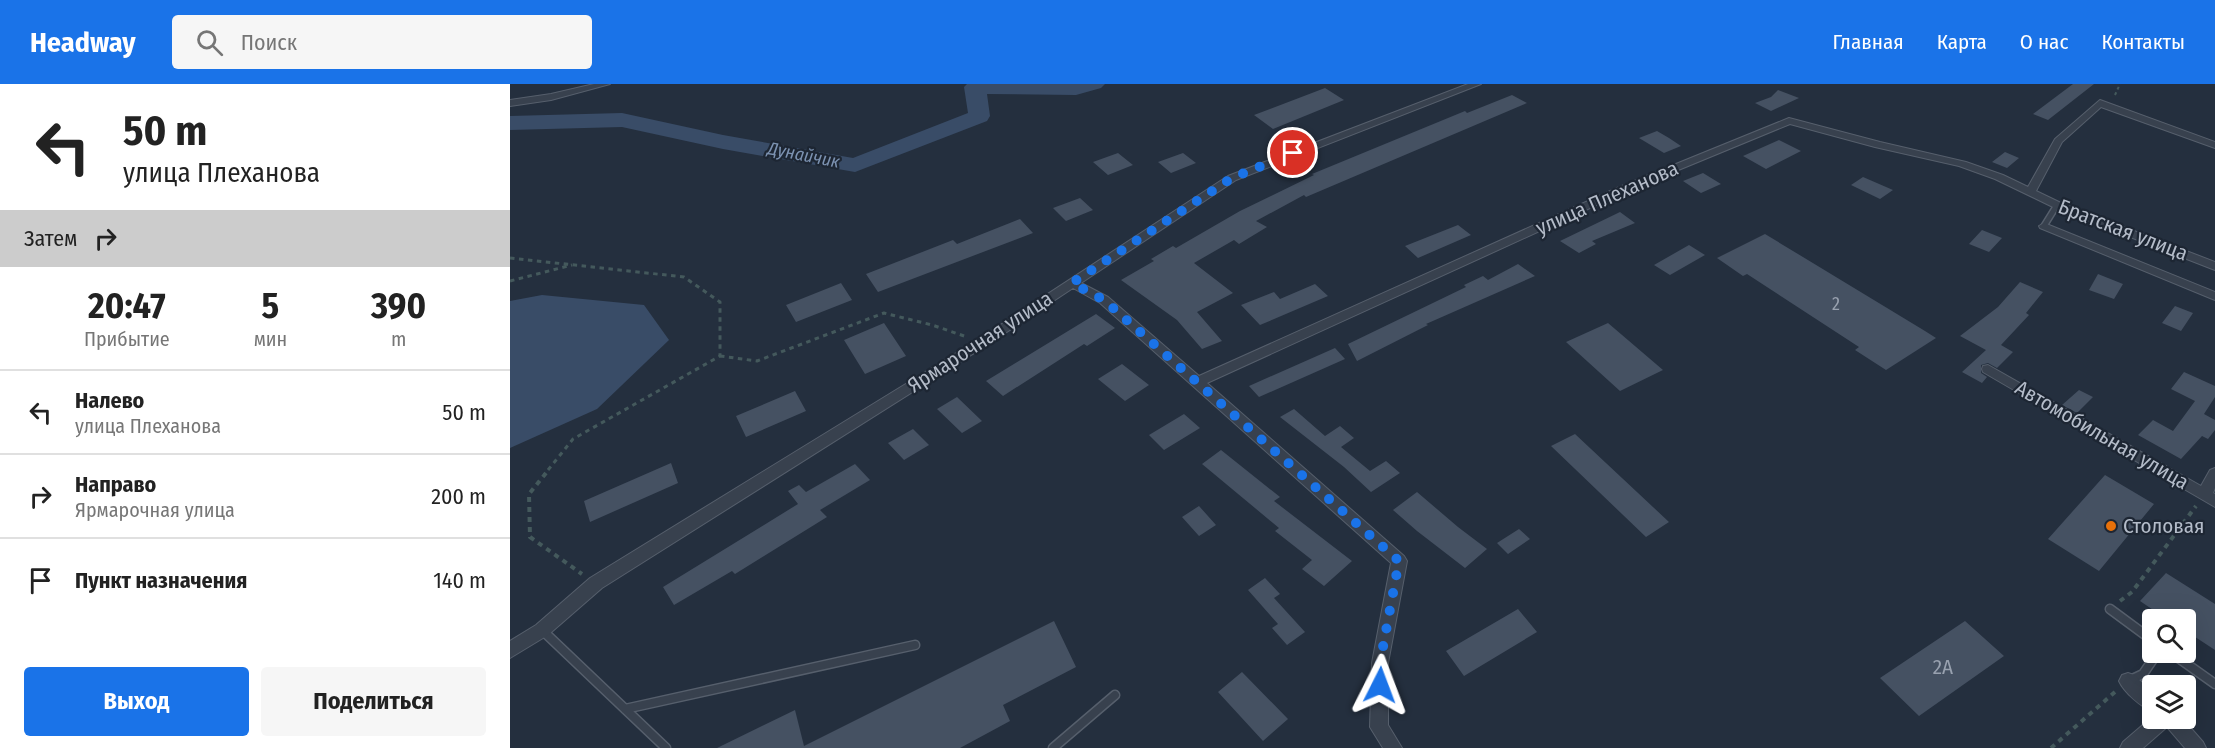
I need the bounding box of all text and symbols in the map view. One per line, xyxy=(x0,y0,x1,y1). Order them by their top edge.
search box xyxy=(172,15,592,69)
text: Headway xyxy=(30,26,136,59)
icon: search xyxy=(193,26,226,59)
text: Поиск xyxy=(241,29,297,56)
text: Главная xyxy=(1833,29,1904,55)
text: Карта xyxy=(1937,29,1987,55)
text: О нас xyxy=(2020,29,2068,55)
text: Контакты xyxy=(2101,29,2185,55)
text: 50 m xyxy=(123,106,207,156)
icon: left xyxy=(24,108,102,186)
pin xyxy=(1267,127,1318,178)
icon: arrive xyxy=(1276,136,1309,169)
water label: Дунайчик xyxy=(764,137,842,173)
street label: улица Плеханова xyxy=(1532,155,1682,241)
text: улица Плеханова xyxy=(123,157,320,189)
street label: Братская улица xyxy=(2055,193,2191,267)
icon: right xyxy=(89,222,122,255)
text: Затем xyxy=(24,225,77,252)
text: 20:47 xyxy=(88,284,166,328)
text: 5 xyxy=(262,284,279,328)
text: 390 xyxy=(371,284,426,328)
street label: Ярмарочная улица xyxy=(903,285,1057,399)
house number: 2 xyxy=(1832,293,1840,315)
text: Прибытие xyxy=(84,327,170,351)
text: мин xyxy=(254,327,287,351)
text: m xyxy=(391,327,406,351)
street label: Автомобильная улица xyxy=(2011,375,2193,495)
text: Налево xyxy=(75,387,144,414)
icon: left xyxy=(24,396,57,429)
text: 50 m xyxy=(442,399,486,426)
text: улица Плеханова xyxy=(75,414,221,438)
text: Направо xyxy=(75,471,156,498)
icon: right xyxy=(24,480,57,513)
text: 200 m xyxy=(431,483,486,510)
text: Ярмарочная улица xyxy=(75,498,235,522)
place label: Столовая xyxy=(2123,513,2204,539)
marker: Столовая xyxy=(2104,519,2118,533)
icon: arrive xyxy=(24,564,57,597)
text: Пункт назначения xyxy=(75,567,247,594)
text: 140 m xyxy=(433,567,486,594)
map controls xyxy=(2142,609,2196,729)
button: search xyxy=(2142,609,2196,663)
position arrow xyxy=(1348,653,1412,717)
house number: 2А xyxy=(1933,654,1953,680)
button: Выход xyxy=(24,667,249,736)
button: Поделиться xyxy=(261,667,486,736)
button: layers xyxy=(2142,675,2196,729)

